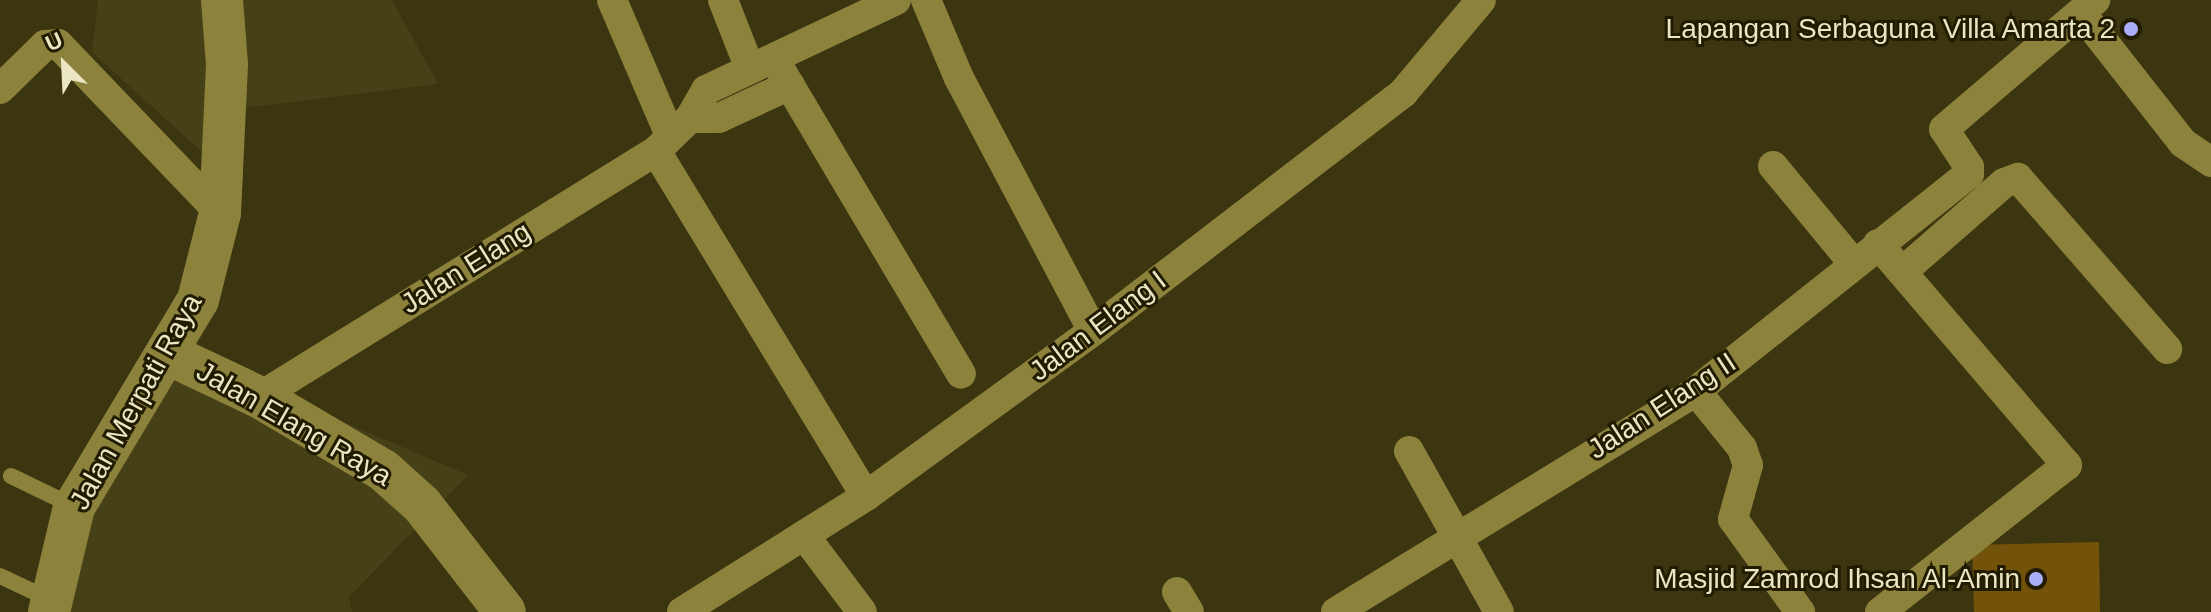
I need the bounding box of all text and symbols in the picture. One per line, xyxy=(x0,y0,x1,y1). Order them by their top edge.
place label: Lapangan Serbaguna Villa Amarta 2 xyxy=(1664,12,2115,46)
marker: Lapangan Serbaguna Villa Amarta 2 xyxy=(2122,20,2140,38)
north arrow xyxy=(24,24,104,104)
text: U xyxy=(42,27,66,56)
street label: Jalan Elang xyxy=(395,215,537,321)
street label: Jalan Elang I xyxy=(1023,264,1173,388)
street label: Jalan Merpati Raya xyxy=(63,288,209,516)
street label: Jalan Elang II xyxy=(1582,346,1742,466)
street label: Jalan Elang Raya xyxy=(191,355,397,493)
place label: Masjid Zamrod Ihsan Al-Amin xyxy=(1653,562,2020,596)
marker: Masjid Zamrod Ihsan Al-Amin xyxy=(2027,570,2045,588)

